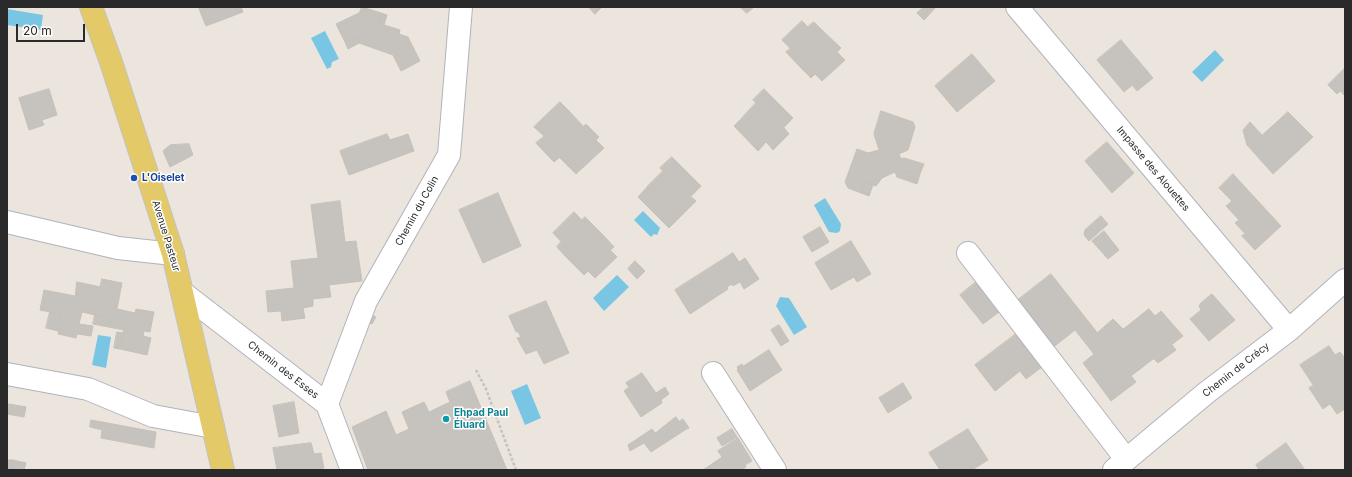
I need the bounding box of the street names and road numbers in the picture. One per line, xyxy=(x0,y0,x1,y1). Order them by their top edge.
street label: Impasse des Alouettes xyxy=(1114,124,1192,214)
street label: Chemin du Colin xyxy=(393,174,441,248)
street label: Avenue Pasteur xyxy=(149,199,183,273)
street label: Chemin des Esses xyxy=(245,339,321,401)
street label: Chemin de Crécy xyxy=(1200,340,1272,400)

